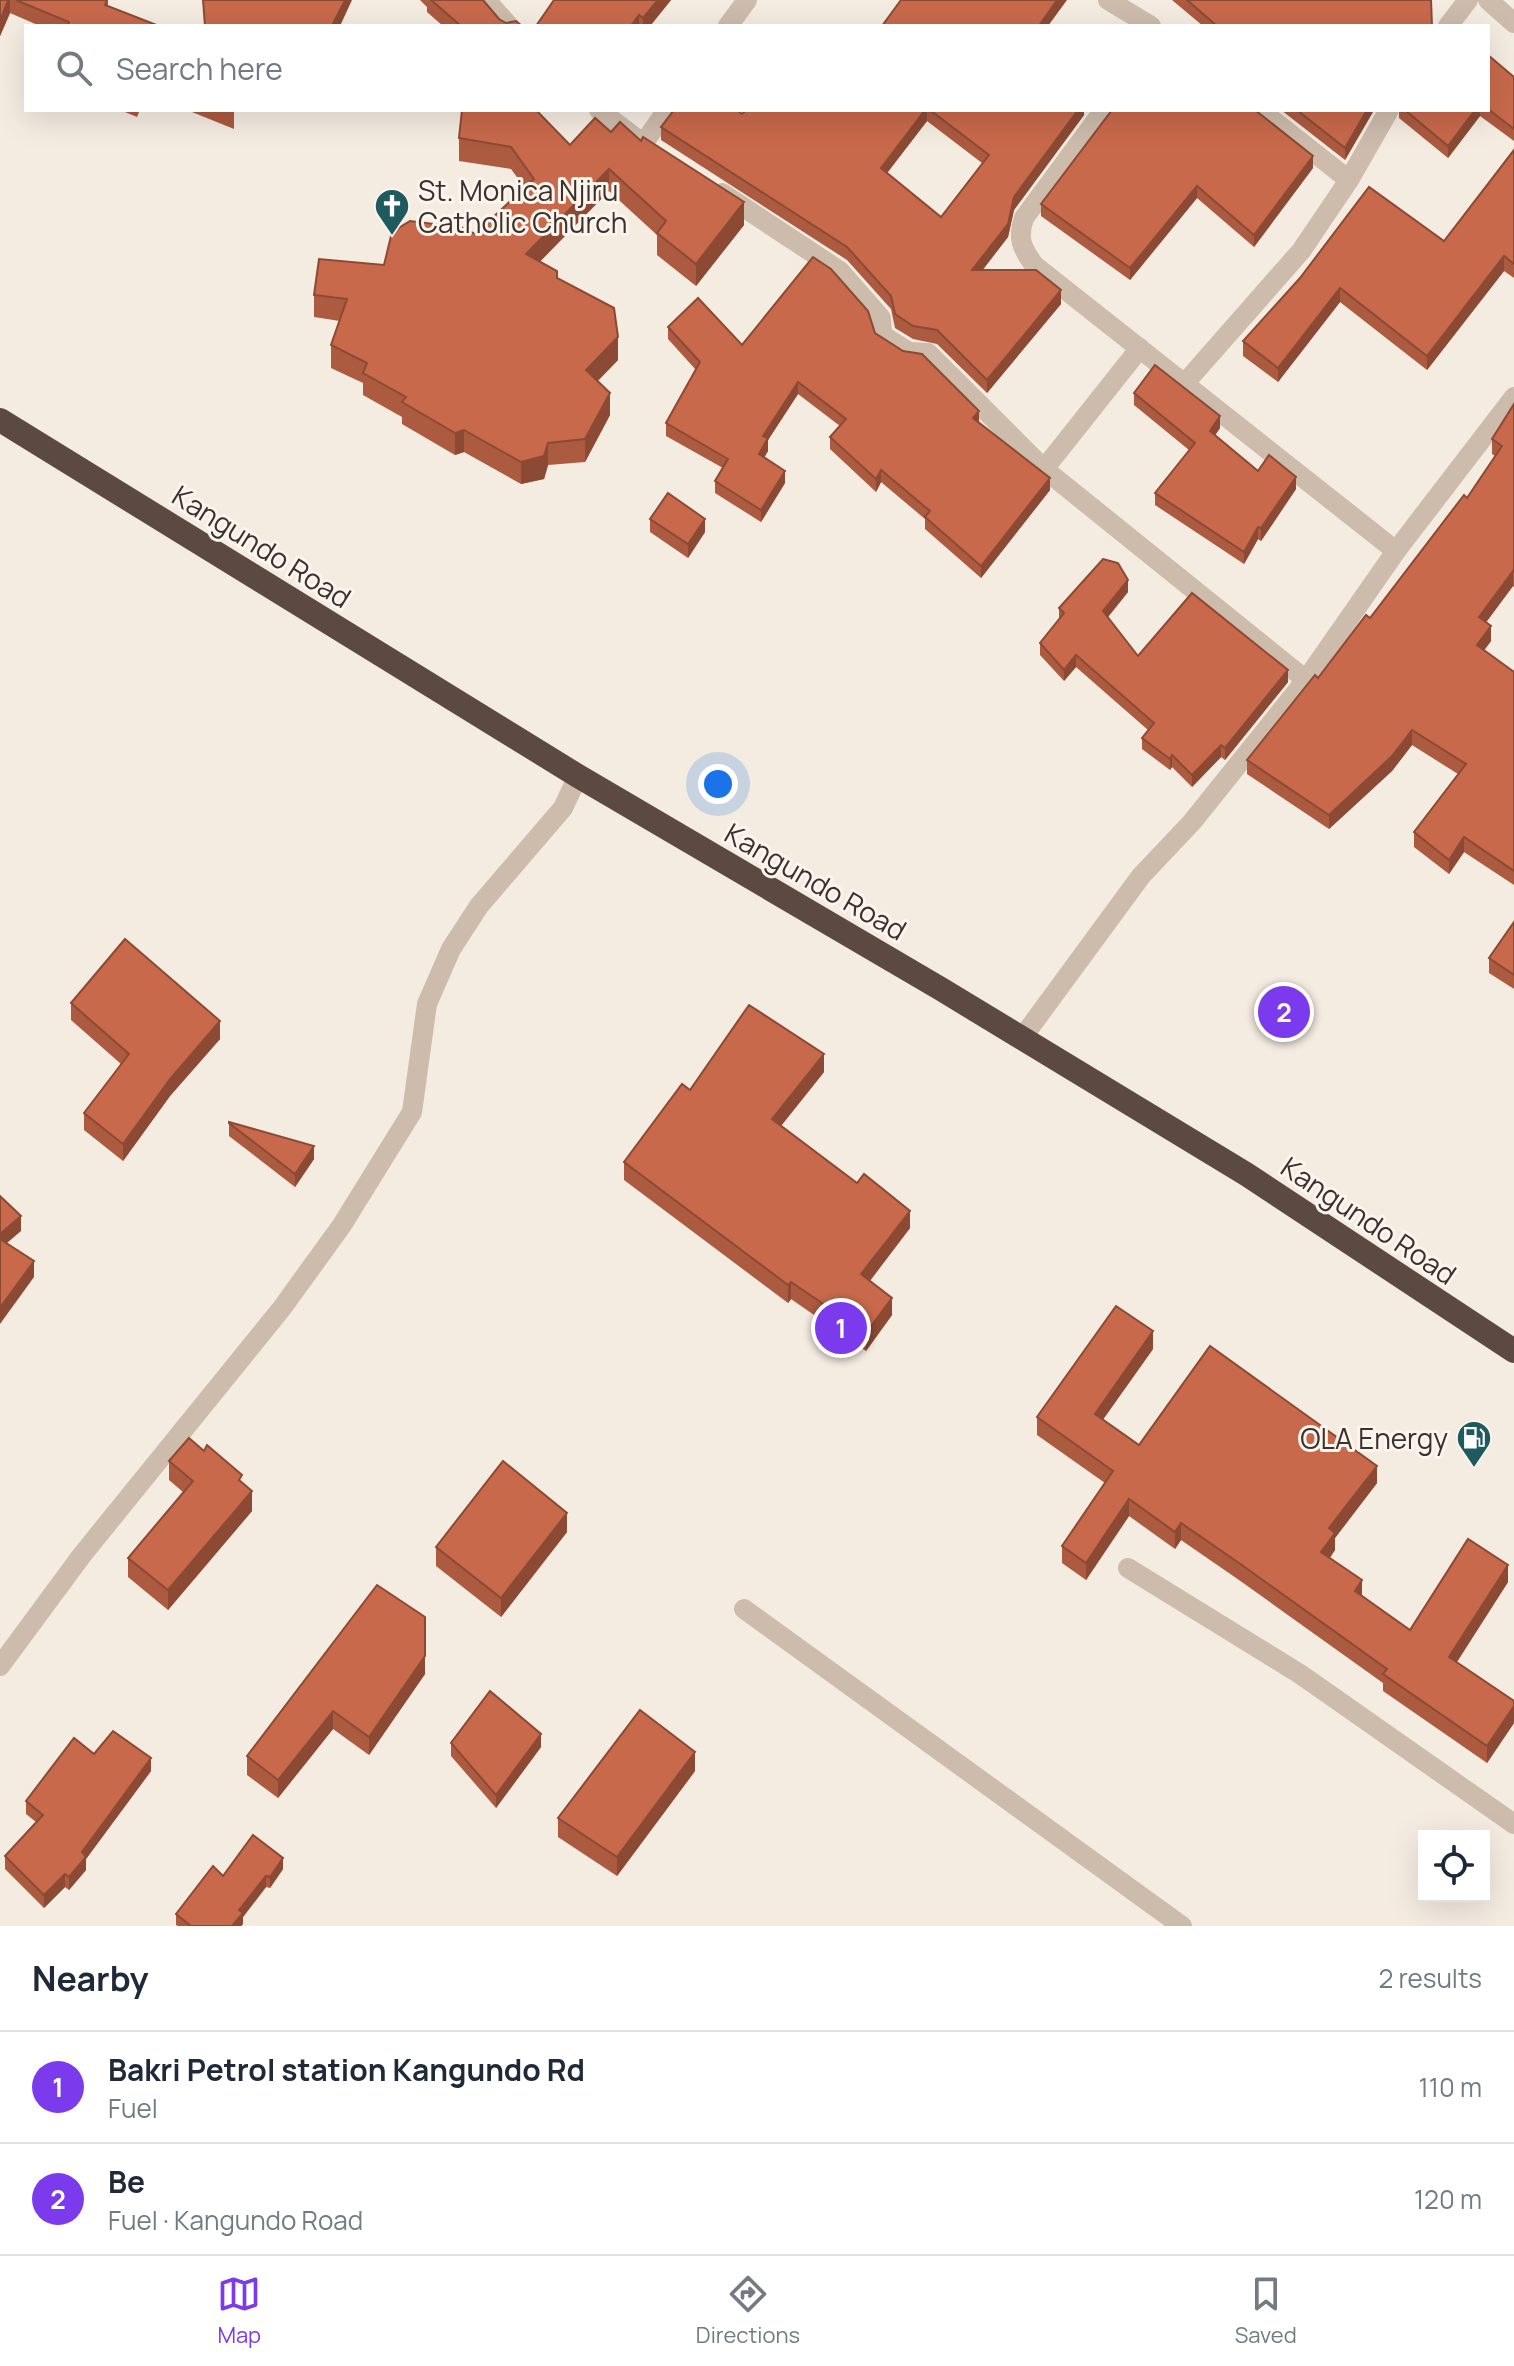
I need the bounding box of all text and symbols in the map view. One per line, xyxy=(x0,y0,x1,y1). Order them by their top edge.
search box xyxy=(24,24,1490,112)
icon: search xyxy=(52,46,96,90)
text: Search here xyxy=(116,48,283,89)
place label: St. Monica Njiru Catholic Church xyxy=(418,171,627,241)
church icon: St. Monica Njiru Catholic Church xyxy=(373,187,411,237)
street label: Kangundo Road xyxy=(166,476,358,616)
your location xyxy=(698,764,738,804)
street label: Kangundo Road xyxy=(718,814,914,948)
pin: 2 xyxy=(1258,982,1310,1042)
street label: Kangundo Road xyxy=(1274,1147,1464,1293)
pin: 1 xyxy=(815,1298,867,1358)
place label: OLA Energy xyxy=(1300,1419,1448,1457)
fuel station icon: OLA Energy xyxy=(1455,1419,1493,1469)
map controls xyxy=(1418,1830,1490,1902)
button: locate xyxy=(1418,1830,1490,1902)
text: Nearby xyxy=(32,1955,148,2001)
text: 2 results xyxy=(1378,1960,1482,1996)
text: Bakri Petrol station Kangundo Rd xyxy=(108,2049,585,2090)
text: 1 xyxy=(52,2069,64,2105)
text: 110 m xyxy=(1419,2069,1482,2105)
text: Fuel xyxy=(108,2090,158,2126)
text: Be xyxy=(108,2161,145,2202)
text: 2 xyxy=(50,2181,66,2217)
text: 120 m xyxy=(1414,2181,1482,2217)
text: Fuel · Kangundo Road xyxy=(108,2202,363,2238)
tab: Map xyxy=(217,2272,261,2350)
tab: Directions xyxy=(696,2272,800,2350)
tab: Saved xyxy=(1235,2272,1297,2350)

